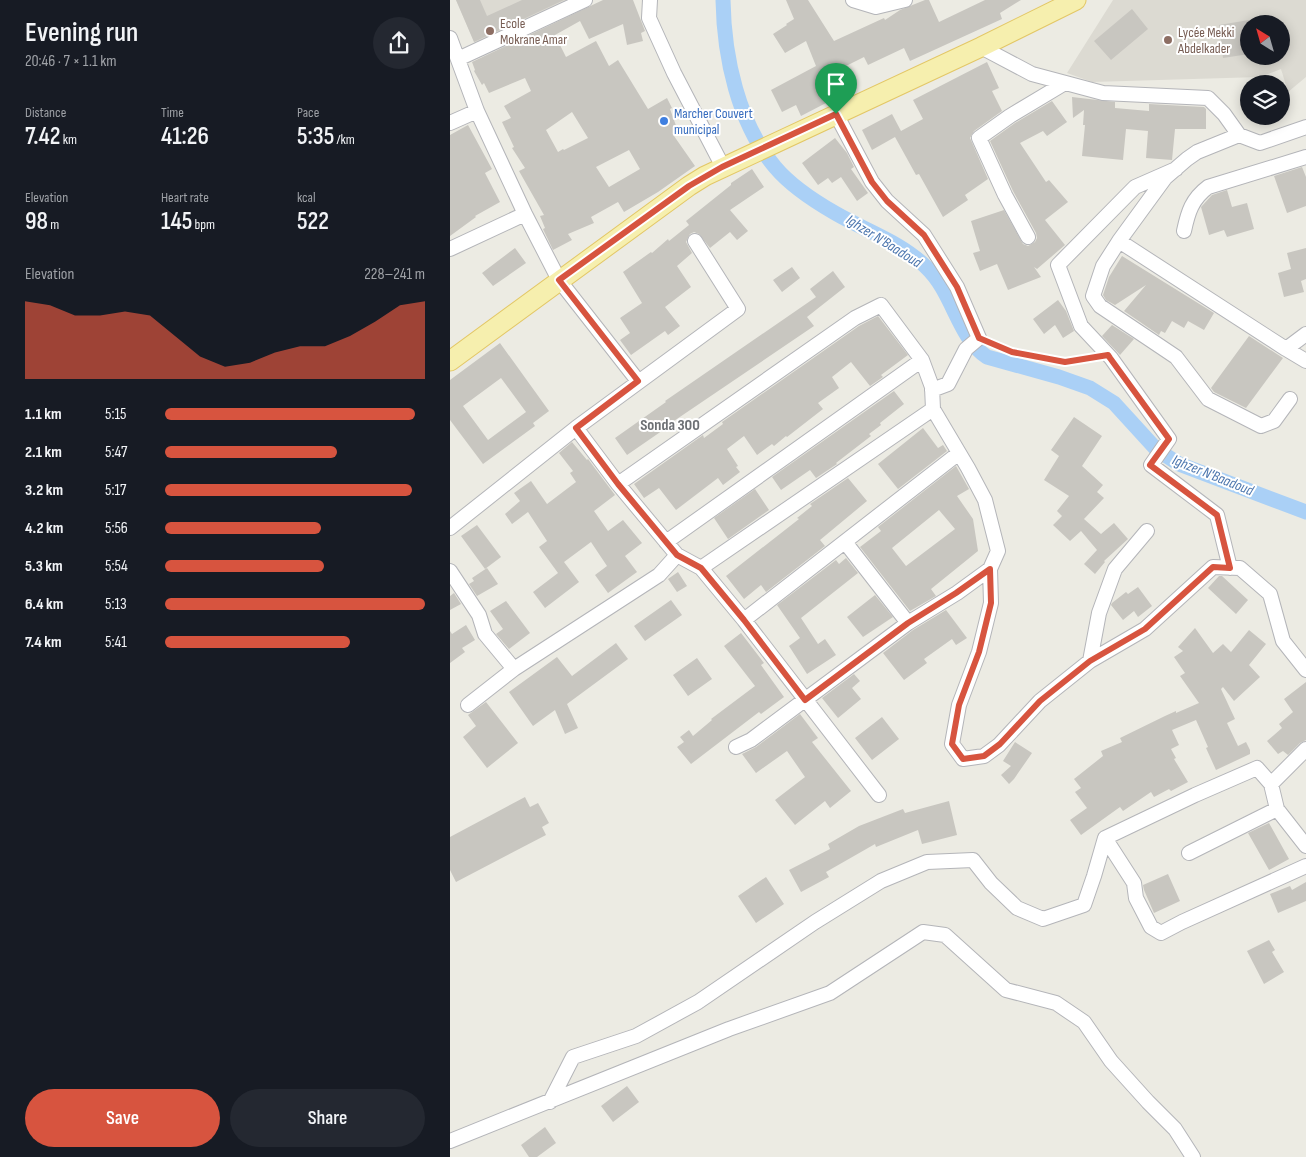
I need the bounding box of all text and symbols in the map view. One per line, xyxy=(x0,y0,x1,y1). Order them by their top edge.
place label: Ecole Mokrane Amar xyxy=(500,15,567,48)
north arrow xyxy=(1240,15,1290,65)
map controls xyxy=(1240,15,1290,125)
text: Evening run xyxy=(25,16,138,49)
button: share xyxy=(373,17,425,69)
place label: Lycée Mekki Abdelkader xyxy=(1177,24,1234,57)
marker: Ecole Mokrane Amar xyxy=(484,25,496,37)
marker: Lycée Mekki Abdelkader xyxy=(1162,34,1174,46)
text: 20:46 · 7 × 1.1 km xyxy=(25,52,117,71)
pin xyxy=(815,63,857,114)
icon: arrive xyxy=(822,70,850,98)
button: layers xyxy=(1240,75,1290,125)
text: Distance xyxy=(25,104,66,121)
text: Time xyxy=(161,104,184,121)
text: Pace xyxy=(297,104,319,121)
place label: Marcher Couvert municipal xyxy=(674,105,753,138)
marker: Marcher Couvert municipal xyxy=(658,115,670,127)
text: 7.42 xyxy=(25,121,60,152)
text: 41:26 xyxy=(161,121,209,152)
text: 5:35 xyxy=(297,121,334,152)
text: km xyxy=(60,131,77,148)
text: /km xyxy=(334,131,355,148)
text: Elevation xyxy=(25,189,68,206)
text: Heart rate xyxy=(161,189,209,206)
text: kcal xyxy=(297,189,316,206)
text: 98 xyxy=(25,206,48,237)
text: 145 xyxy=(161,206,192,237)
text: 522 xyxy=(297,206,329,237)
water label: Ighzer N'Baadoud xyxy=(842,211,926,273)
text: m xyxy=(48,216,59,233)
text: bpm xyxy=(192,216,215,233)
text: Elevation xyxy=(25,265,74,284)
text: 228–241 m xyxy=(364,265,425,284)
text: 1.1 km xyxy=(25,405,62,424)
text: 5:15 xyxy=(105,405,126,424)
district label: Sonda 300 xyxy=(640,416,700,435)
text: 2.1 km xyxy=(25,443,62,462)
text: 5:47 xyxy=(105,443,127,462)
water label: Ighzer N'Baadoud xyxy=(1169,451,1257,501)
text: 3.2 km xyxy=(25,481,63,500)
text: 5:17 xyxy=(105,481,126,500)
text: 4.2 km xyxy=(25,519,63,538)
text: 5:56 xyxy=(105,519,128,538)
text: 5.3 km xyxy=(25,557,63,576)
text: 5:54 xyxy=(105,557,128,576)
text: 6.4 km xyxy=(25,595,63,614)
text: 5:13 xyxy=(105,595,127,614)
text: 7.4 km xyxy=(25,633,62,652)
text: 5:41 xyxy=(105,633,127,652)
button: Save xyxy=(25,1089,220,1147)
button: Share xyxy=(230,1089,425,1147)

